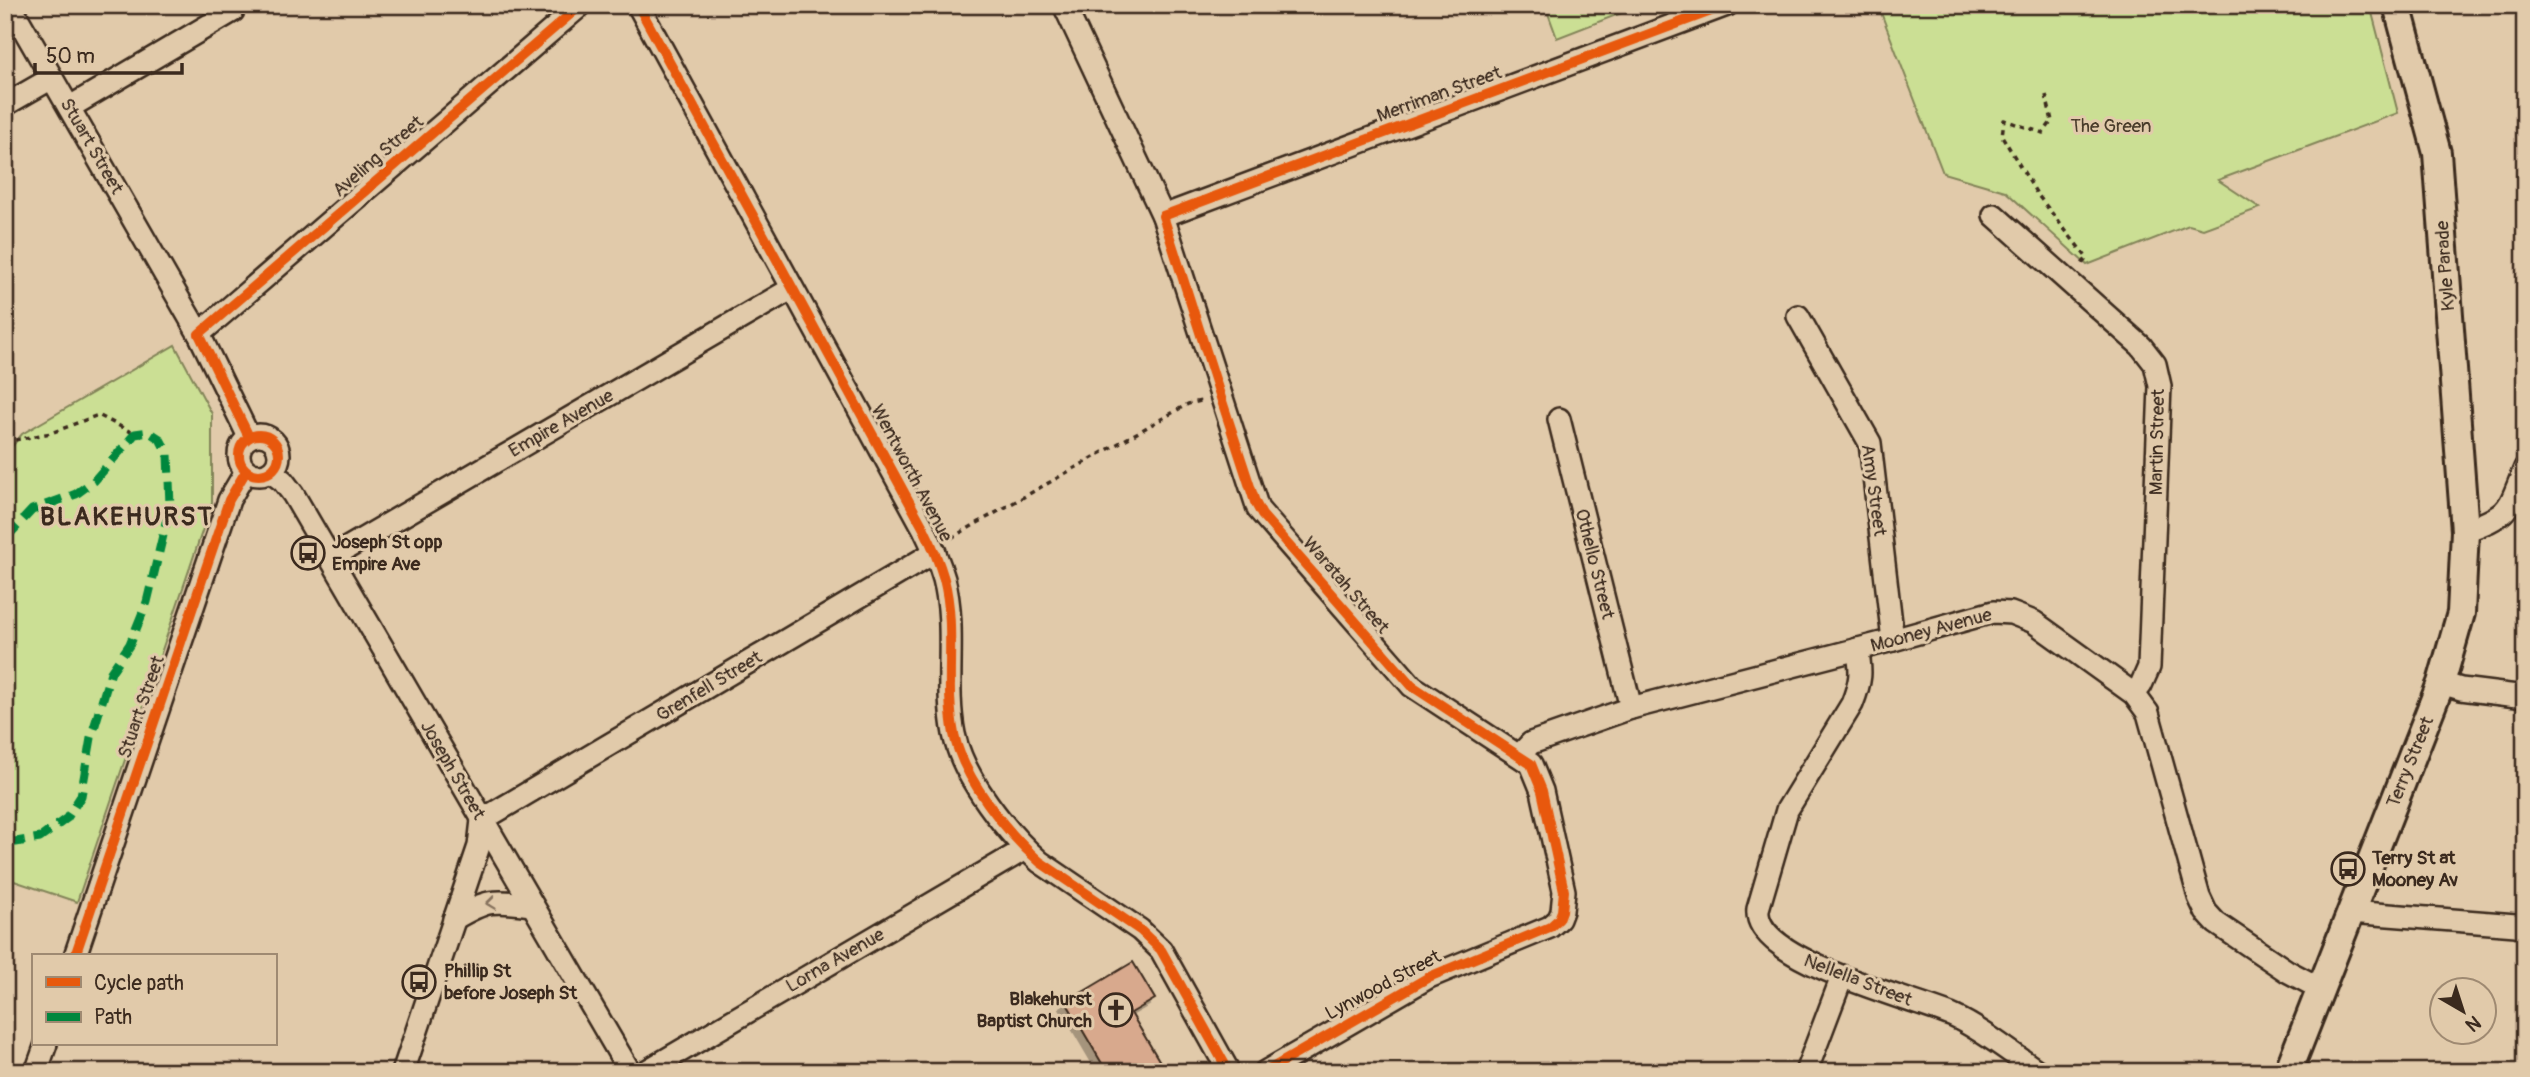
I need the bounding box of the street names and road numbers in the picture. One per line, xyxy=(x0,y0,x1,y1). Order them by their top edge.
street label: Merriman Street xyxy=(1373,60,1505,128)
street label: Stuart Street xyxy=(55,94,129,199)
street label: Aveling Street xyxy=(328,110,429,202)
street label: Kyle Parade xyxy=(2430,219,2460,312)
street label: Empire Avenue xyxy=(504,383,618,463)
street label: Martin Street xyxy=(2144,388,2170,495)
street label: Wentworth Avenue xyxy=(866,400,959,546)
street label: Amy Street xyxy=(1856,442,1892,538)
street label: Othello Street xyxy=(1570,506,1620,622)
street label: Waratah Street xyxy=(1297,531,1395,639)
street label: Mooney Avenue xyxy=(1868,602,1995,658)
street label: Grenfell Street xyxy=(652,645,767,727)
street label: Stuart Street xyxy=(112,652,170,762)
street label: Terry Street xyxy=(2381,713,2439,811)
street label: Joseph Street xyxy=(415,716,491,824)
street label: Lorna Avenue xyxy=(781,922,889,998)
street label: Lynwood Street xyxy=(1321,944,1445,1026)
street label: Nellella Street xyxy=(1800,948,1916,1012)

